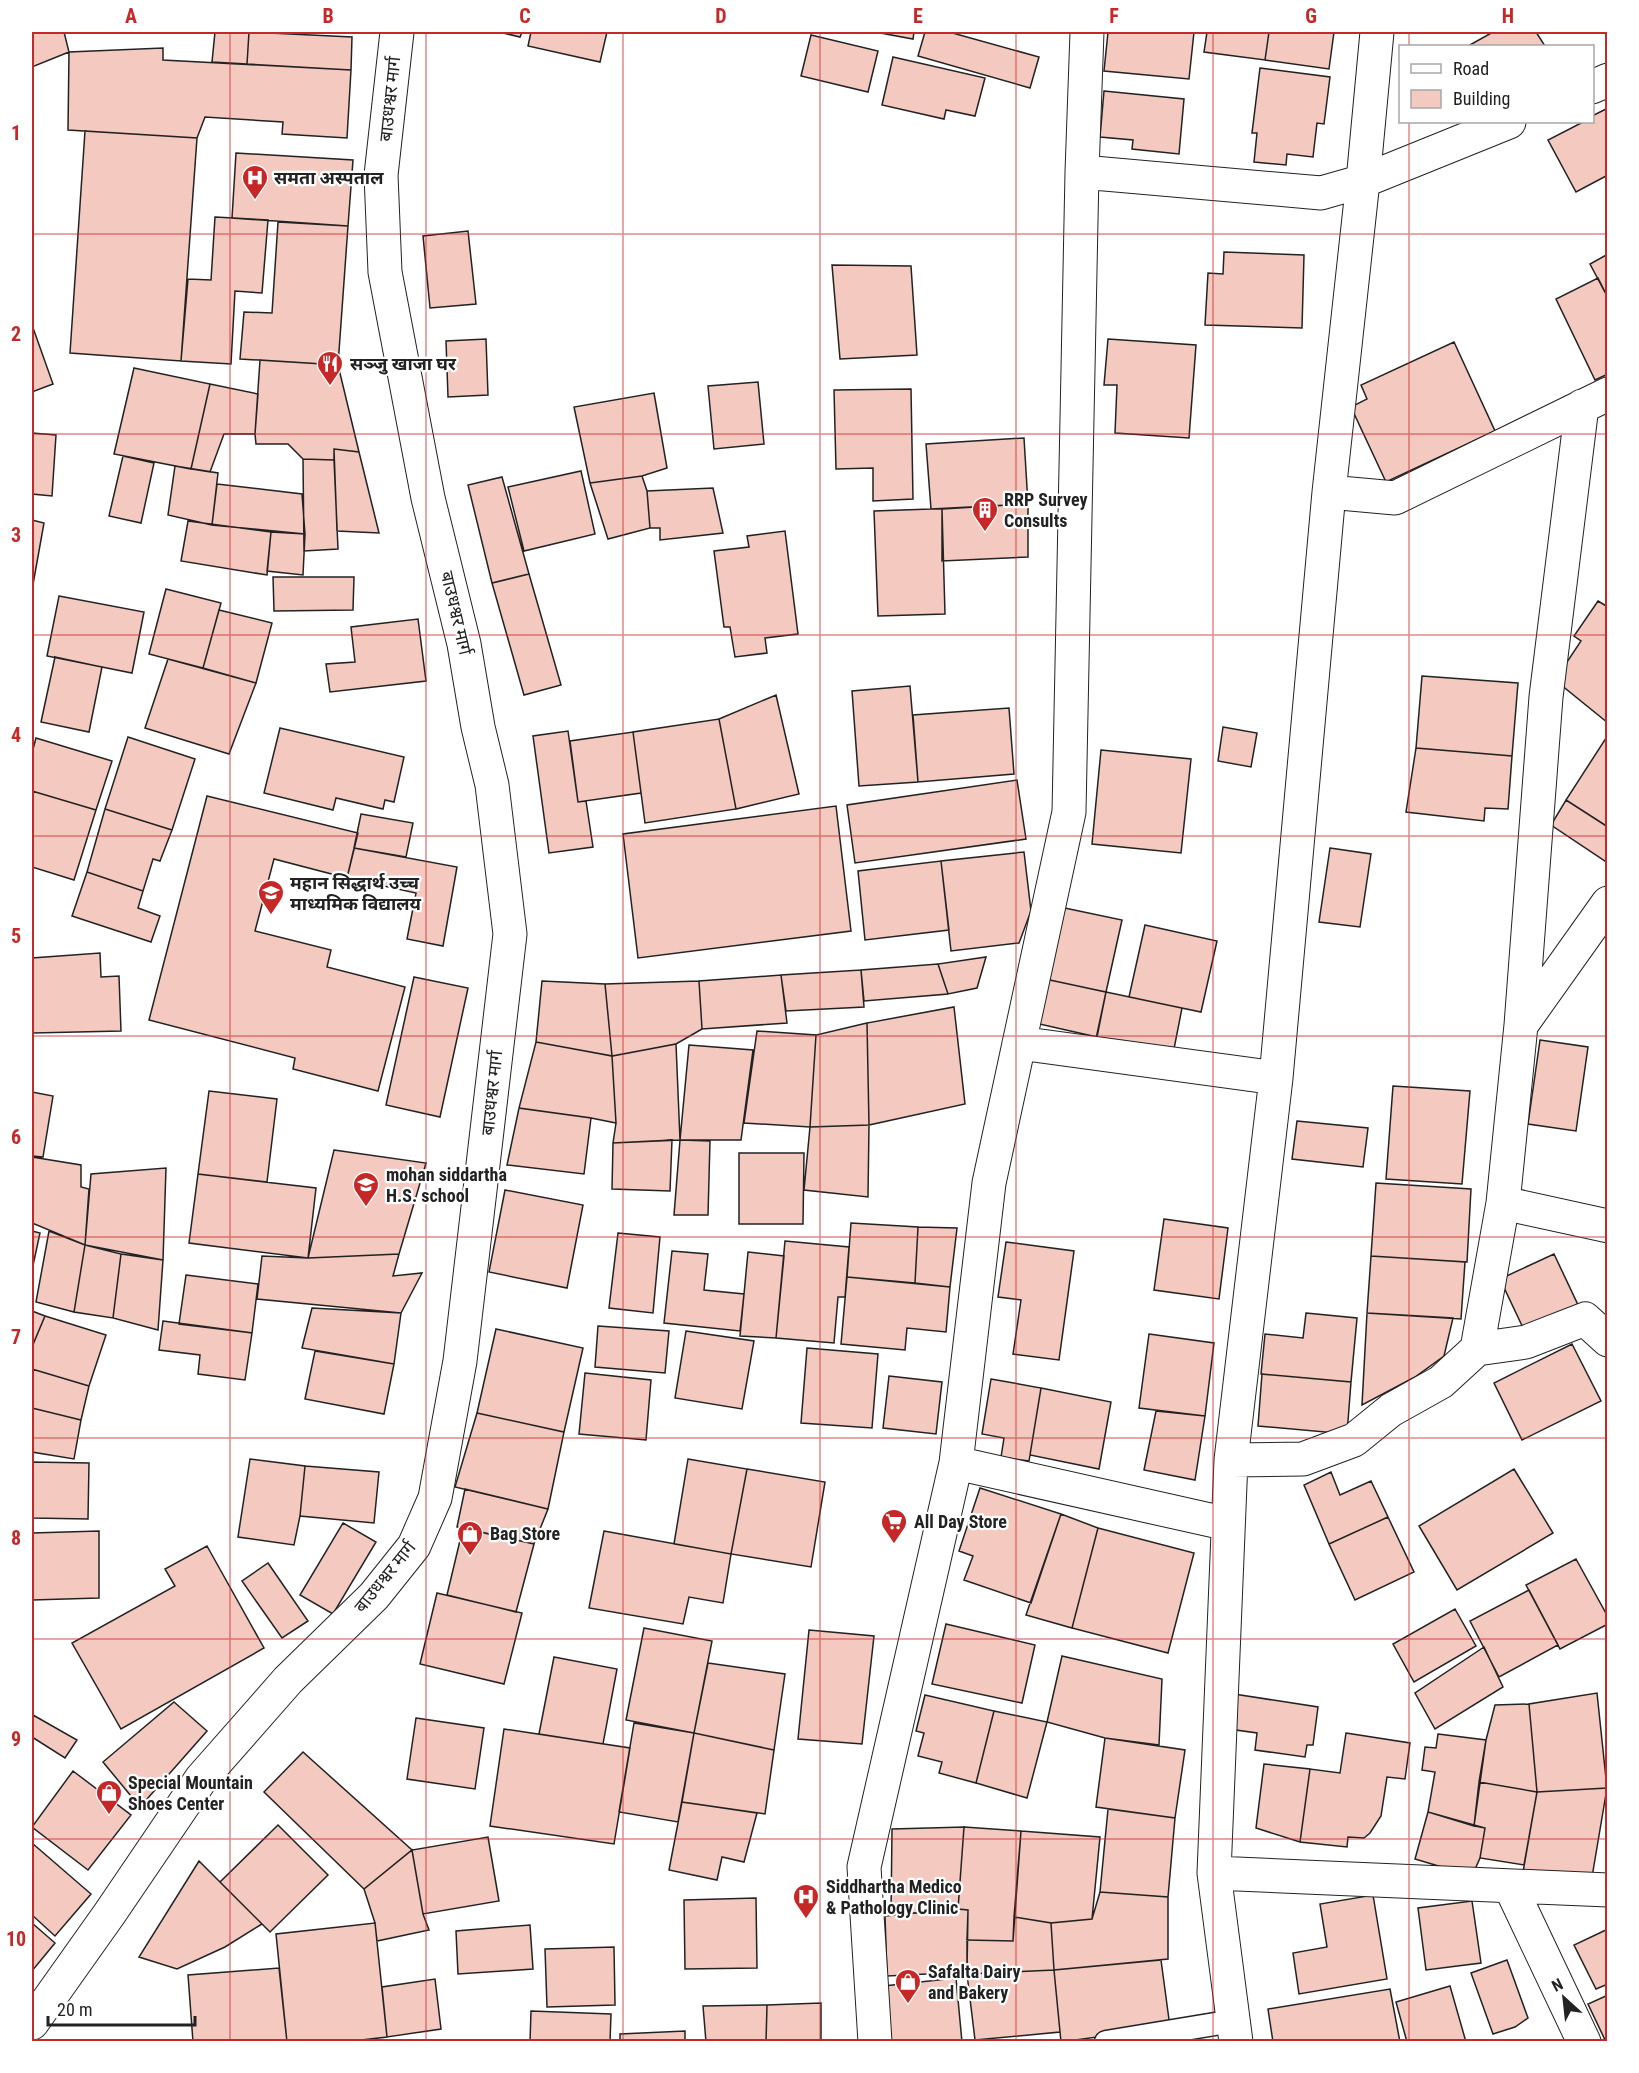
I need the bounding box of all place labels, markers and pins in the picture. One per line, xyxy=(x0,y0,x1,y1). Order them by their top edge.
hospital icon: समता अस्पताल xyxy=(240,163,270,201)
place label: समता अस्पताल xyxy=(274,167,384,188)
restaurant icon: सञ्जु खाजा घर xyxy=(315,349,345,387)
place label: सञ्जु खाजा घर xyxy=(350,353,457,375)
place label: RRP Survey Consults xyxy=(1004,489,1087,531)
building icon: RRP Survey Consults xyxy=(970,495,1000,533)
place label: महान सिद्धार्थ उच्च माध्यमिक विद्यालय xyxy=(290,872,422,914)
school or university icon: महान सिद्धार्थ उच्च माध्यमिक विद्यालय xyxy=(256,878,286,916)
place label: mohan siddartha H.S. school xyxy=(386,1164,507,1206)
school or university icon: mohan siddartha H.S. school xyxy=(351,1170,381,1208)
supermarket icon: All Day Store xyxy=(879,1507,909,1545)
place label: All Day Store xyxy=(914,1511,1007,1532)
shop icon: Bag Store xyxy=(455,1519,485,1557)
place label: Bag Store xyxy=(490,1523,561,1544)
place label: Special Mountain Shoes Center xyxy=(128,1772,253,1814)
shop icon: Special Mountain Shoes Center xyxy=(94,1778,124,1816)
place label: Siddhartha Medico & Pathology Clinic xyxy=(826,1876,962,1918)
hospital icon: Siddhartha Medico & Pathology Clinic xyxy=(791,1882,821,1920)
place label: Safalta Dairy and Bakery xyxy=(928,1961,1021,2003)
shop icon: Safalta Dairy and Bakery xyxy=(893,1967,923,2005)

